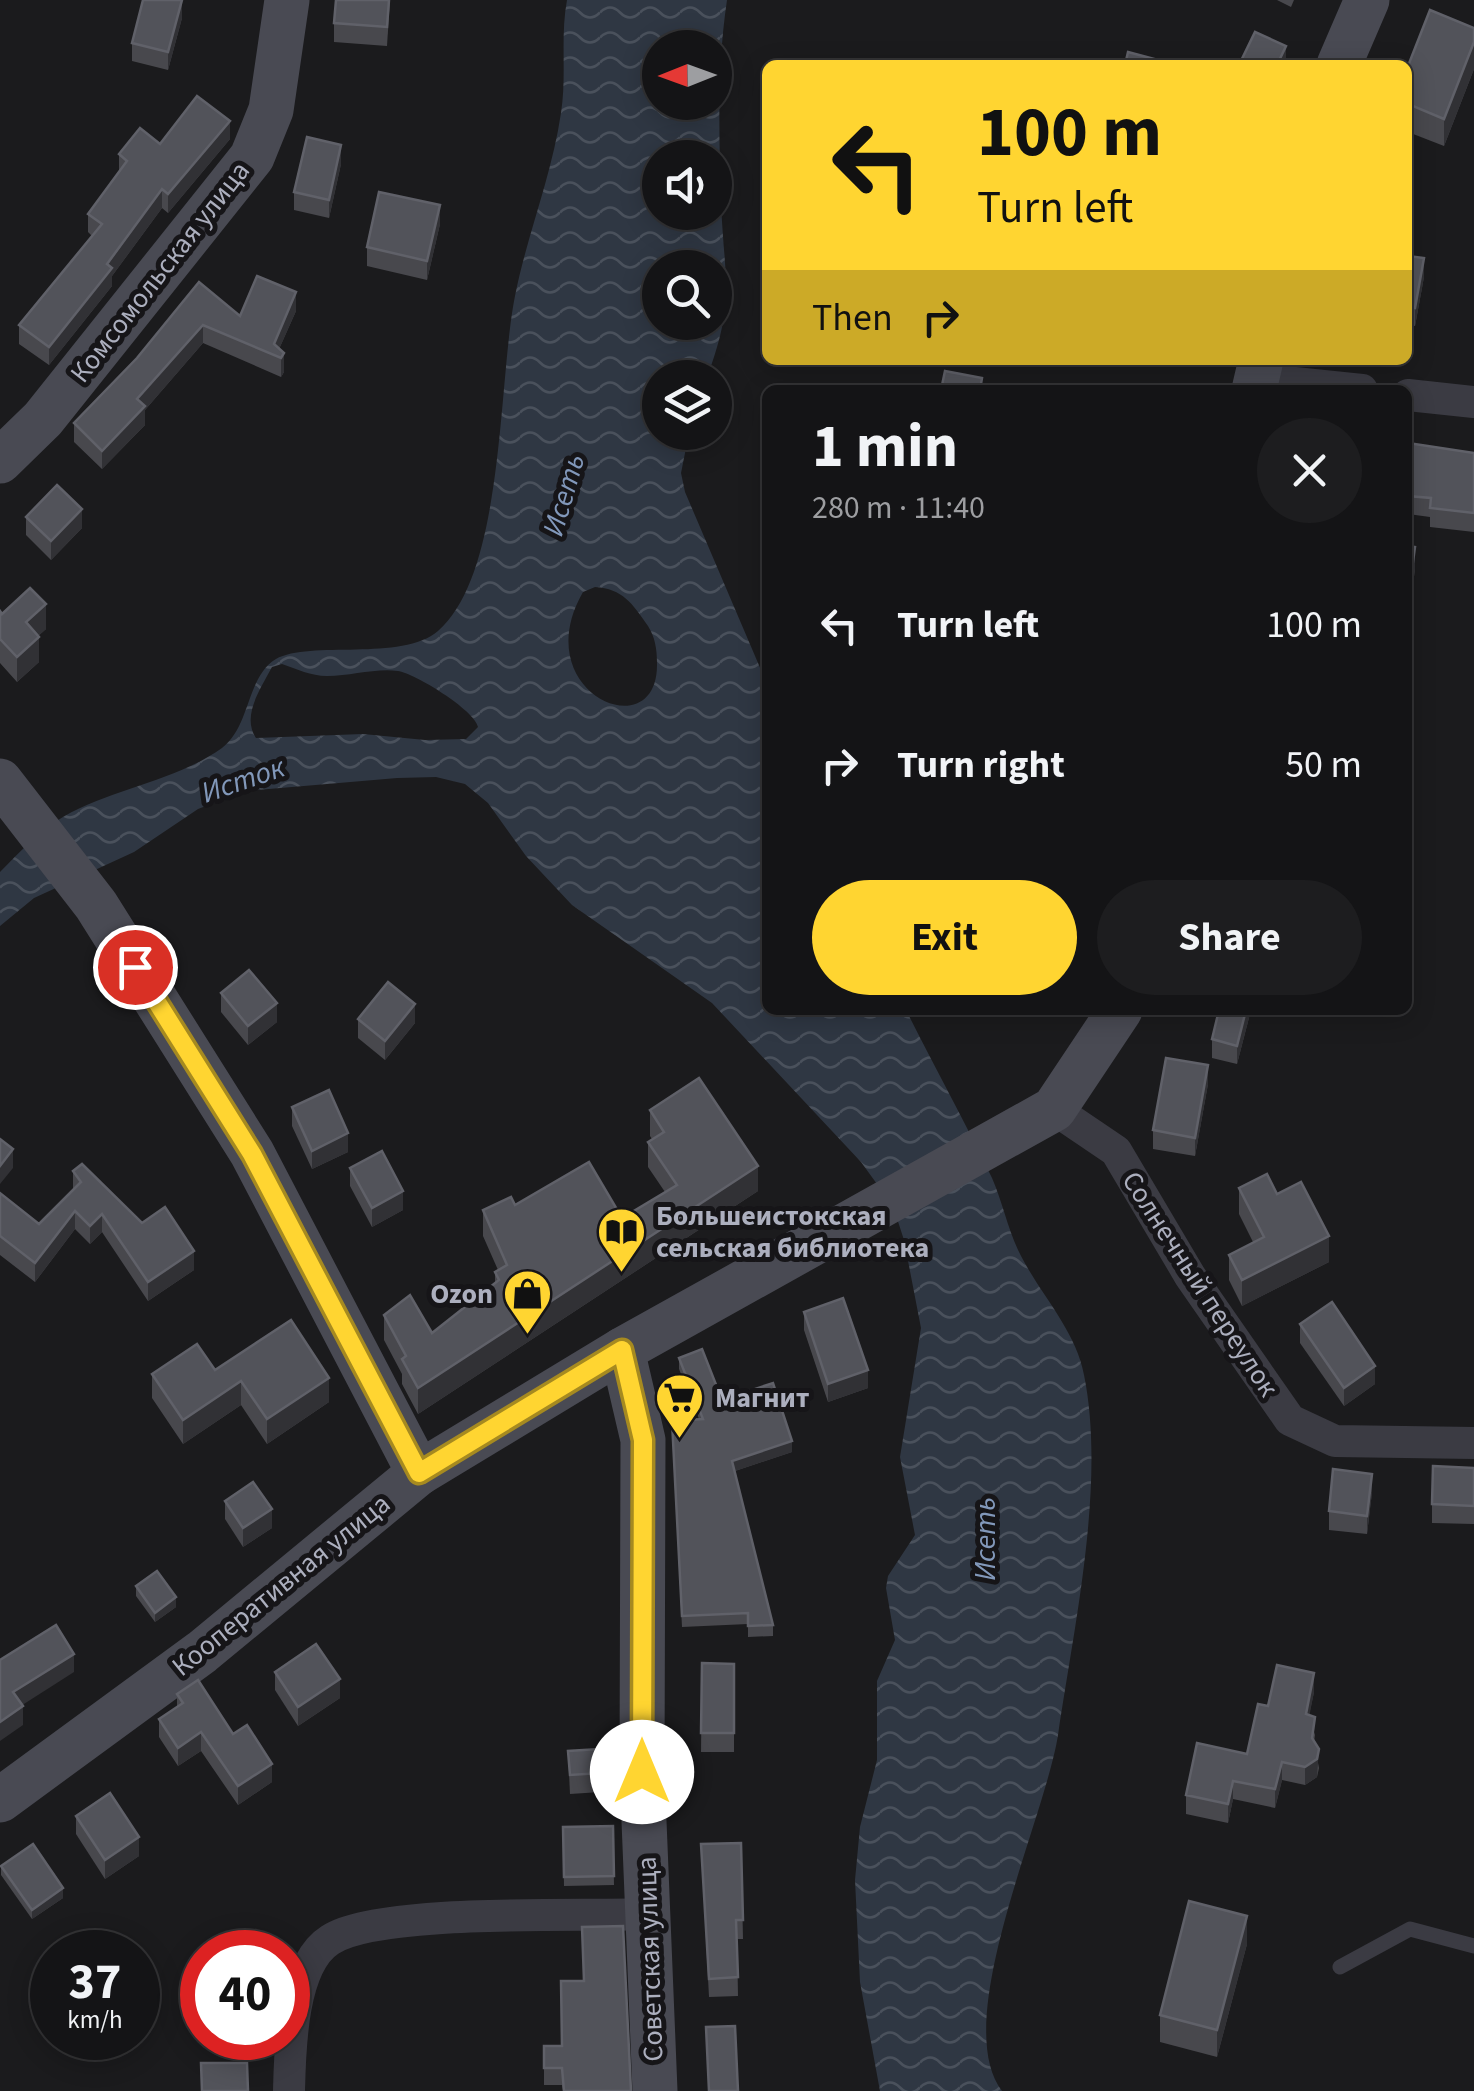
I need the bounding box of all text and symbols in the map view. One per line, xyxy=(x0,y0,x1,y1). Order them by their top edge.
north arrow xyxy=(642,30,732,120)
map controls xyxy=(642,30,732,450)
text: 100 m xyxy=(977,83,1162,183)
icon: left xyxy=(812,100,942,230)
button: sound xyxy=(642,140,732,230)
street label: Комсомольская улица xyxy=(61,153,259,391)
text: Turn left xyxy=(977,176,1133,240)
button: search xyxy=(642,250,732,340)
icon: right xyxy=(913,290,968,345)
text: Then xyxy=(812,291,893,345)
button: layers xyxy=(642,360,732,450)
text: 1 min xyxy=(812,405,958,490)
button: close xyxy=(1257,418,1362,523)
water label: Исеть xyxy=(532,449,596,541)
text: 280 m · 11:40 xyxy=(812,485,985,531)
icon: left xyxy=(812,598,867,653)
text: Turn left xyxy=(897,598,1039,652)
text: 100 m xyxy=(1266,598,1362,652)
icon: right xyxy=(812,738,867,793)
text: Turn right xyxy=(897,738,1065,792)
text: 50 m xyxy=(1285,738,1362,792)
water label: Исток xyxy=(196,745,291,814)
button: Exit xyxy=(812,880,1077,995)
button: Share xyxy=(1097,880,1362,995)
pin xyxy=(93,925,178,1010)
icon: arrive xyxy=(108,940,163,995)
street label: Солнечный переулок xyxy=(1112,1163,1288,1405)
place label: Большеистокская сельская библиотека xyxy=(656,1196,929,1268)
library icon: Большеистокская сельская библиотека xyxy=(595,1206,647,1274)
shop icon: Ozon xyxy=(502,1268,554,1336)
place label: Ozon xyxy=(430,1274,493,1314)
supermarket icon: Магнит xyxy=(654,1372,706,1440)
place label: Магнит xyxy=(715,1378,810,1418)
street label: Кооперативная улица xyxy=(163,1484,399,1686)
water label: Исеть xyxy=(964,1497,1007,1581)
position arrow xyxy=(590,1720,694,1824)
street label: Советская улица xyxy=(626,1856,674,2062)
speed limit sign: 40 xyxy=(180,1930,310,2060)
text: 37 xyxy=(69,1947,121,2018)
text: km/h xyxy=(67,2002,123,2038)

